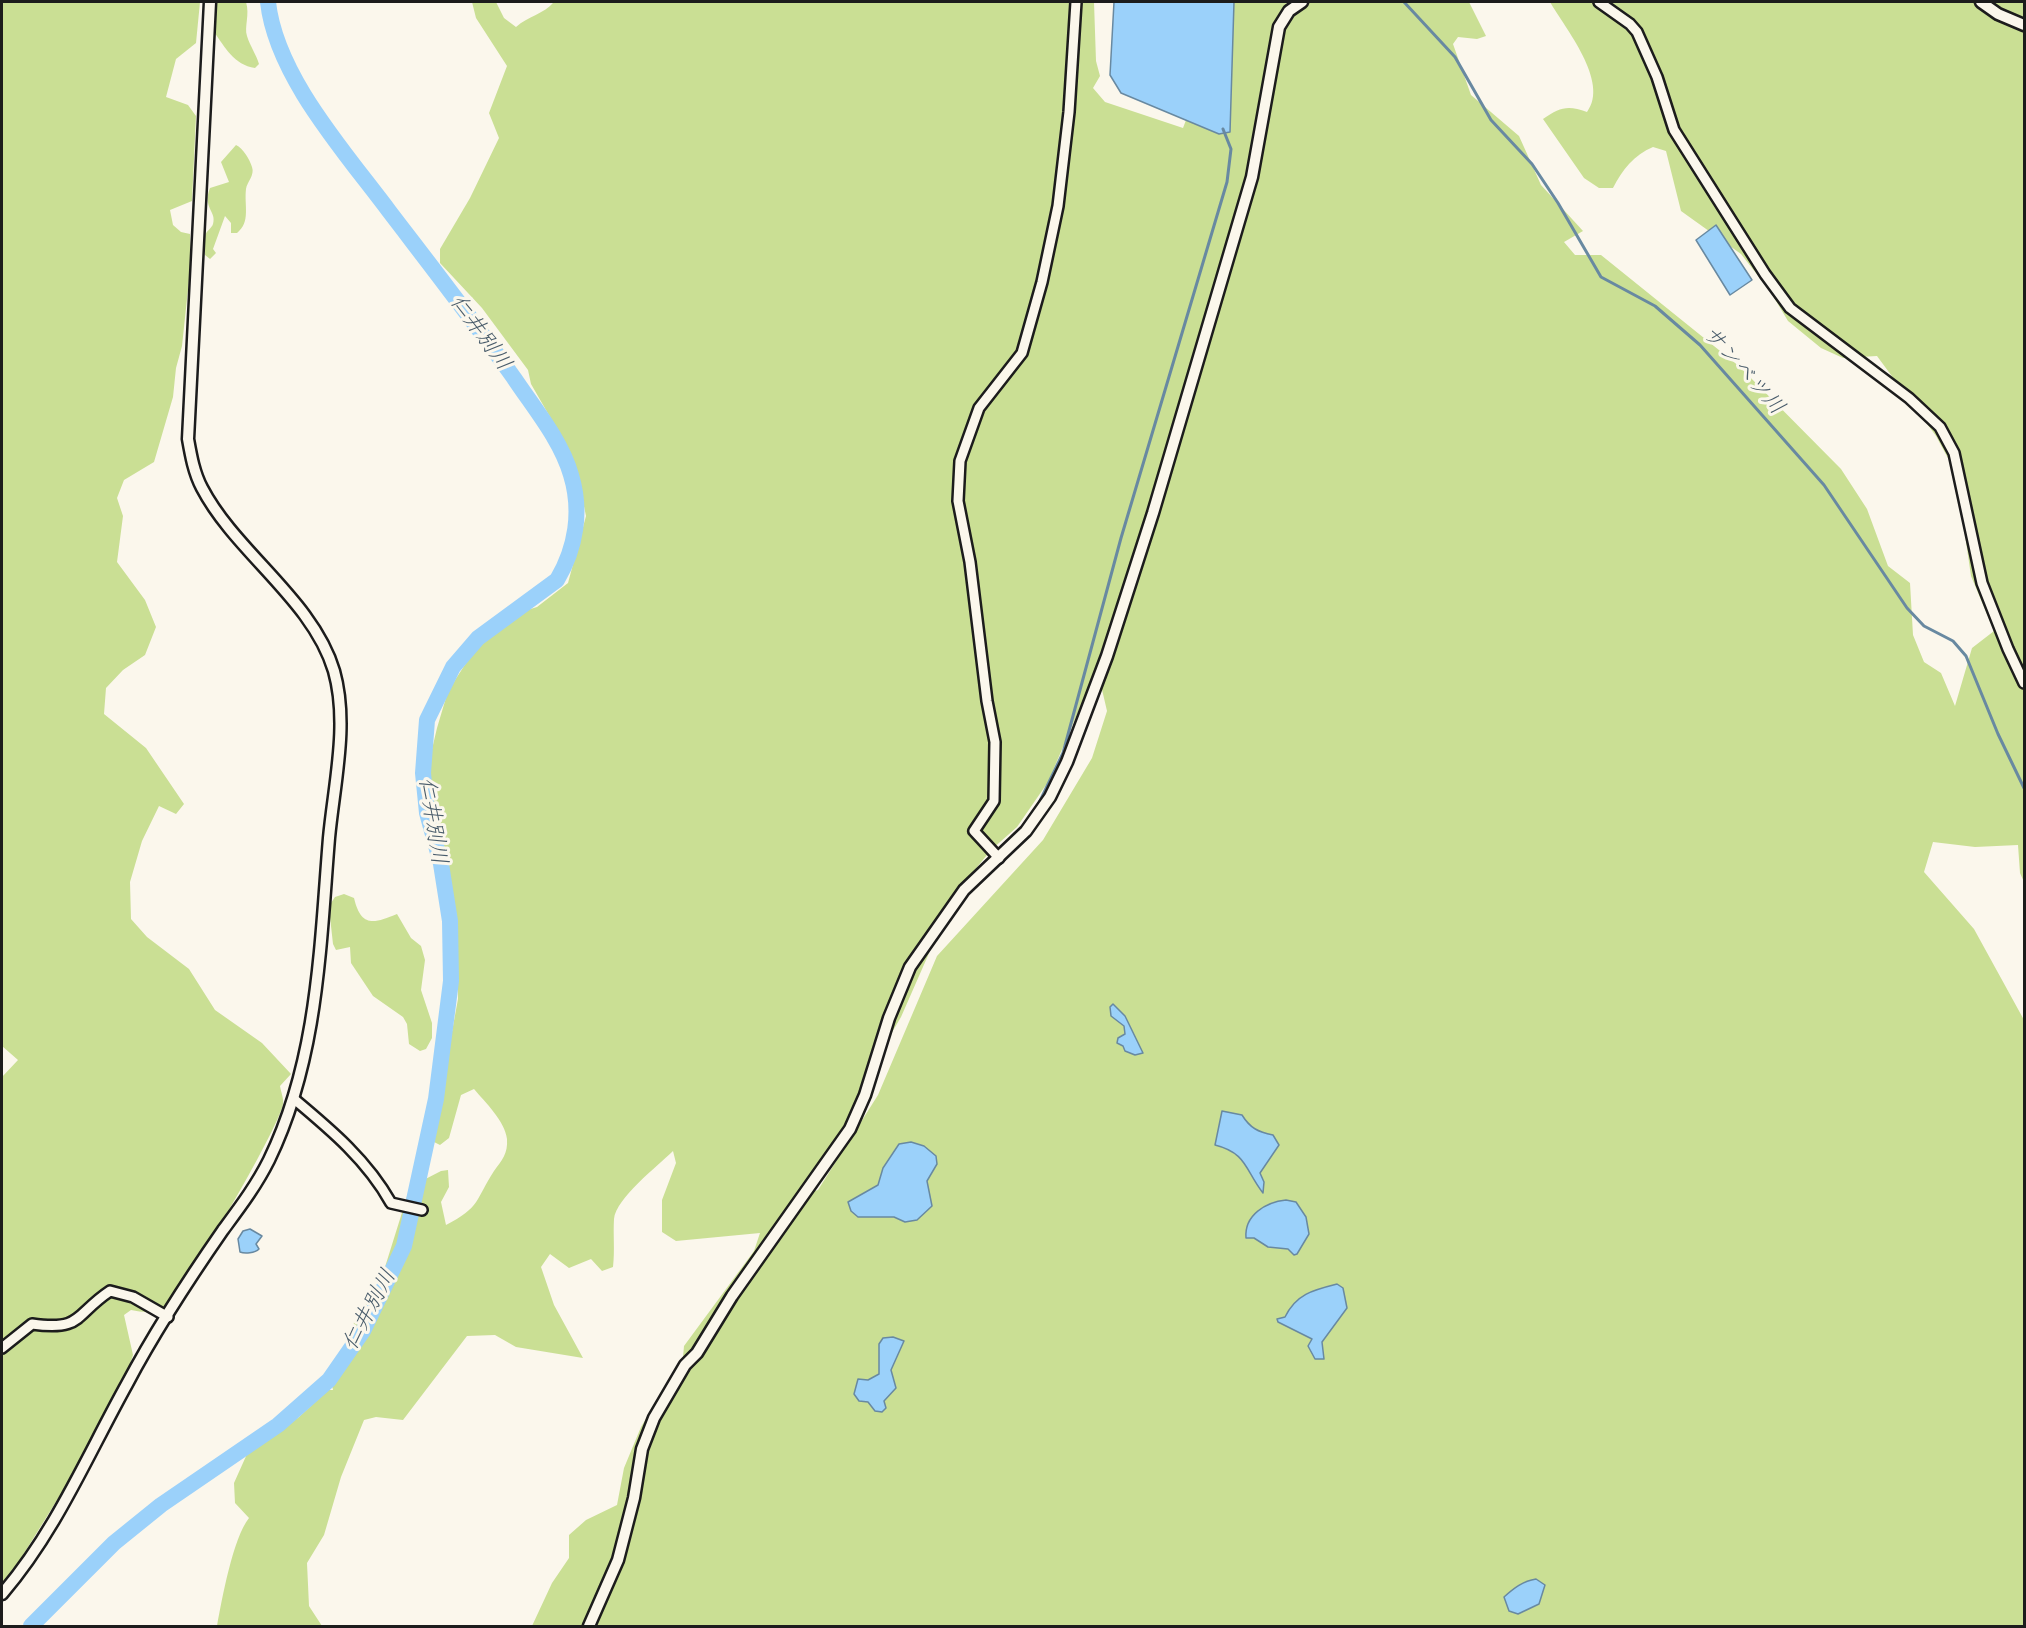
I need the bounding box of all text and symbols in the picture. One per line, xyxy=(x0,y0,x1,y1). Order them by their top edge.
water label: 仁井別川 xyxy=(443,290,517,376)
water label: サンベツ川 xyxy=(1696,321,1790,421)
water label: 仁井別川 xyxy=(412,775,452,867)
water label: 仁井別川 xyxy=(338,1265,402,1355)

